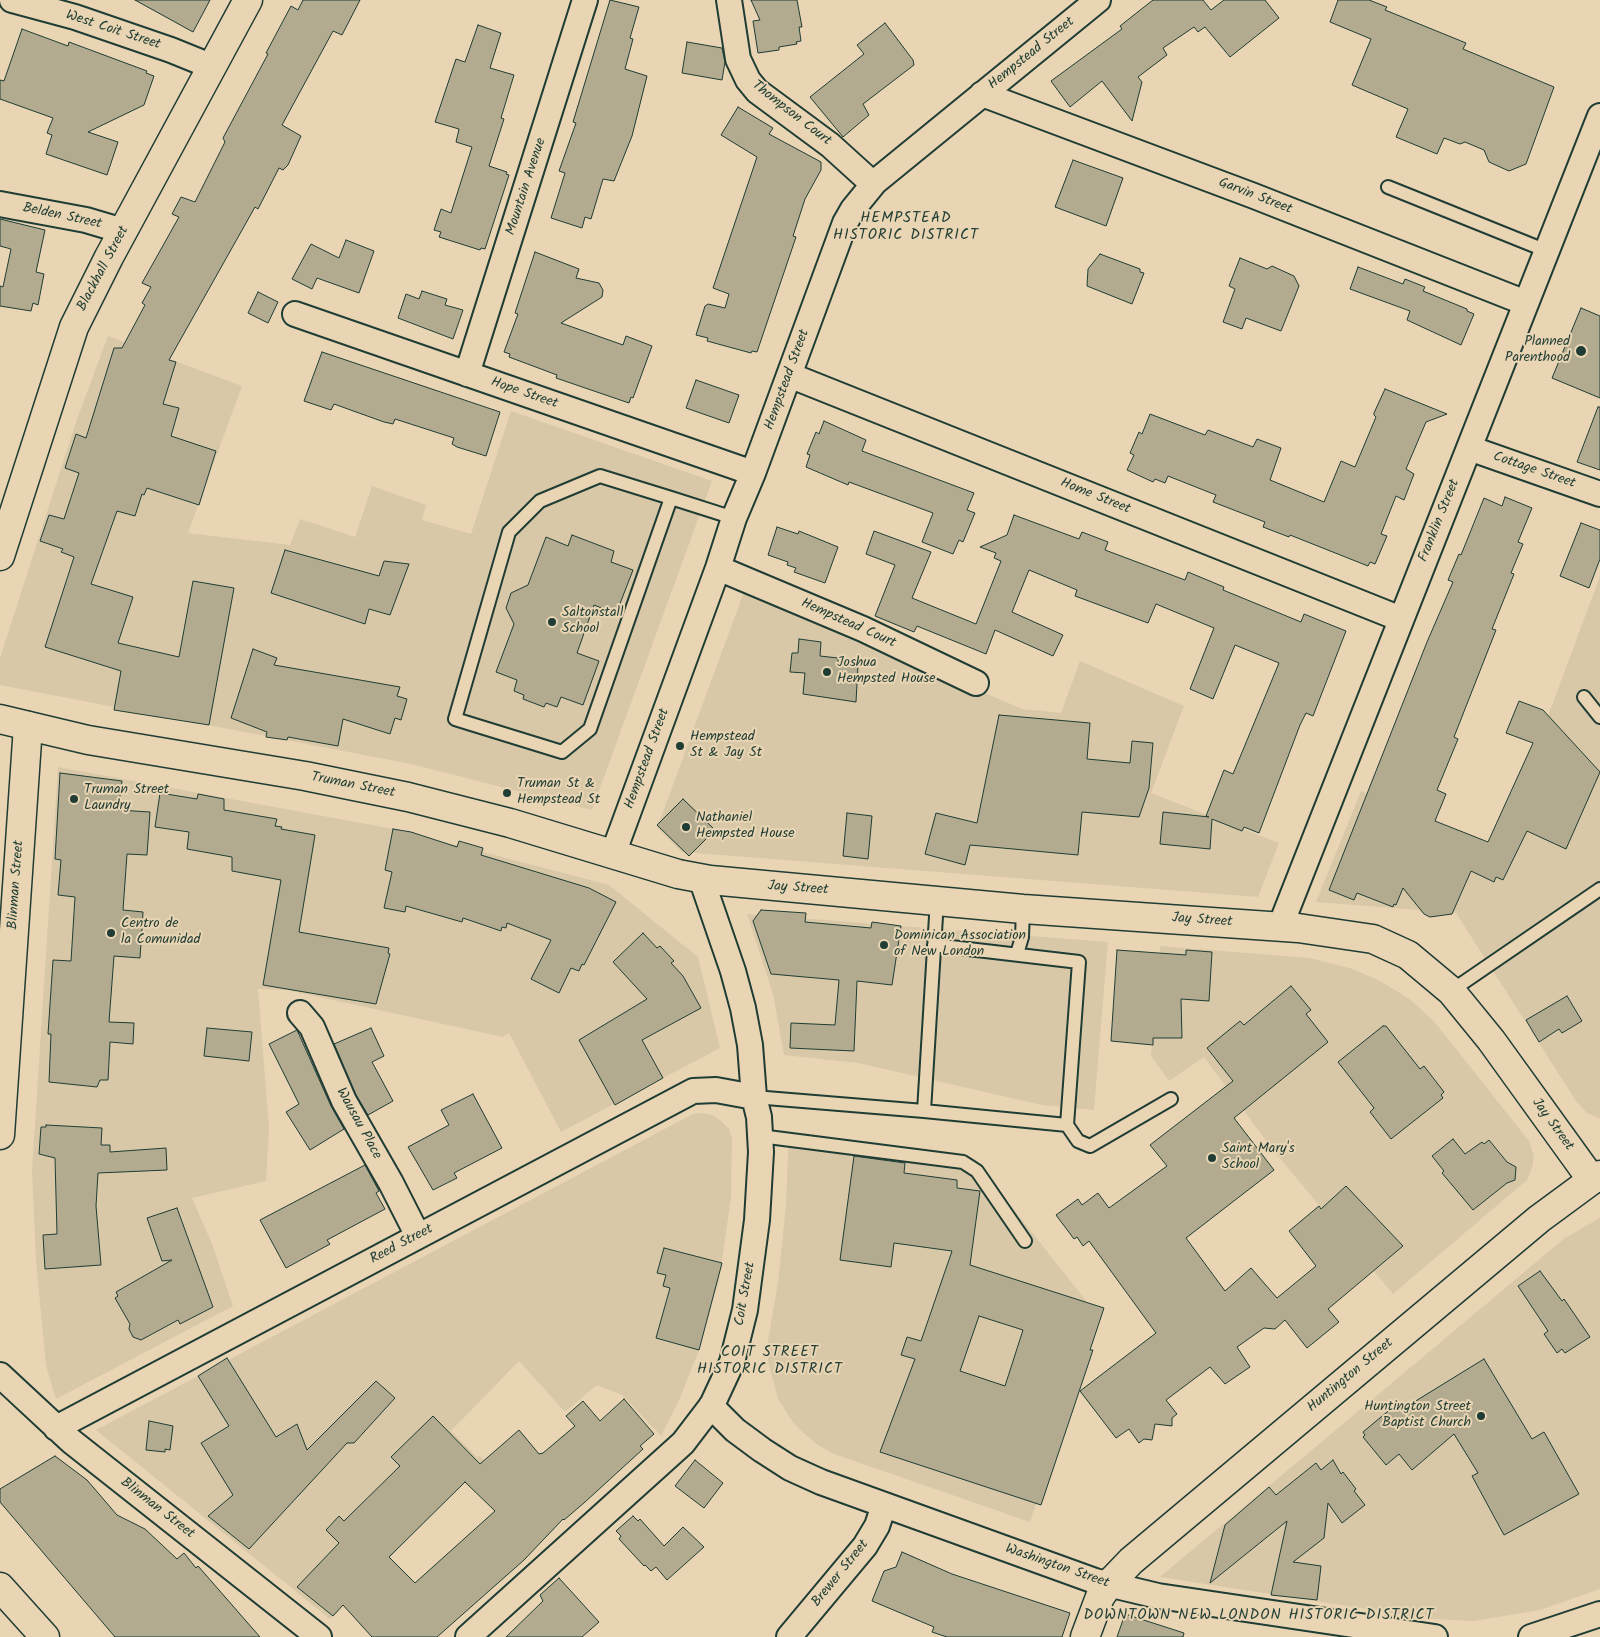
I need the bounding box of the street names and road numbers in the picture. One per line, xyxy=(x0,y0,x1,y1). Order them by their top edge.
street label: West Coit Street xyxy=(63,8,163,54)
street label: Hempstead Street xyxy=(986,14,1078,94)
street label: Thompson Court xyxy=(748,78,834,150)
street label: Mountain Avenue xyxy=(503,136,551,238)
street label: Garvin Street xyxy=(1216,175,1294,219)
street label: Belden Street xyxy=(21,200,103,234)
street label: Blackhall Street xyxy=(75,224,133,314)
street label: Hempstead Street xyxy=(762,327,814,433)
street label: Hope Street xyxy=(488,375,560,413)
street label: Cottage Street xyxy=(1491,449,1577,493)
street label: Home Street xyxy=(1057,475,1133,519)
street label: Franklin Street xyxy=(1416,477,1464,565)
street label: Hempstead Court xyxy=(798,596,898,652)
street label: Hempstead Street xyxy=(622,706,674,812)
street label: Truman Street xyxy=(310,770,396,802)
street label: Blinman Street xyxy=(6,840,28,930)
street label: Jay Street xyxy=(767,878,829,900)
street label: Jay Street xyxy=(1171,910,1233,932)
street label: Wausau Place xyxy=(331,1085,385,1163)
street label: Jay Street xyxy=(1527,1095,1577,1155)
street label: Reed Street xyxy=(368,1221,436,1269)
street label: Coit Street xyxy=(732,1261,760,1327)
street label: Huntington Street xyxy=(1305,1335,1397,1417)
street label: Blinman Street xyxy=(117,1475,197,1543)
street label: Brewer Street xyxy=(809,1537,873,1611)
street label: Washington Street xyxy=(1003,1541,1111,1593)

